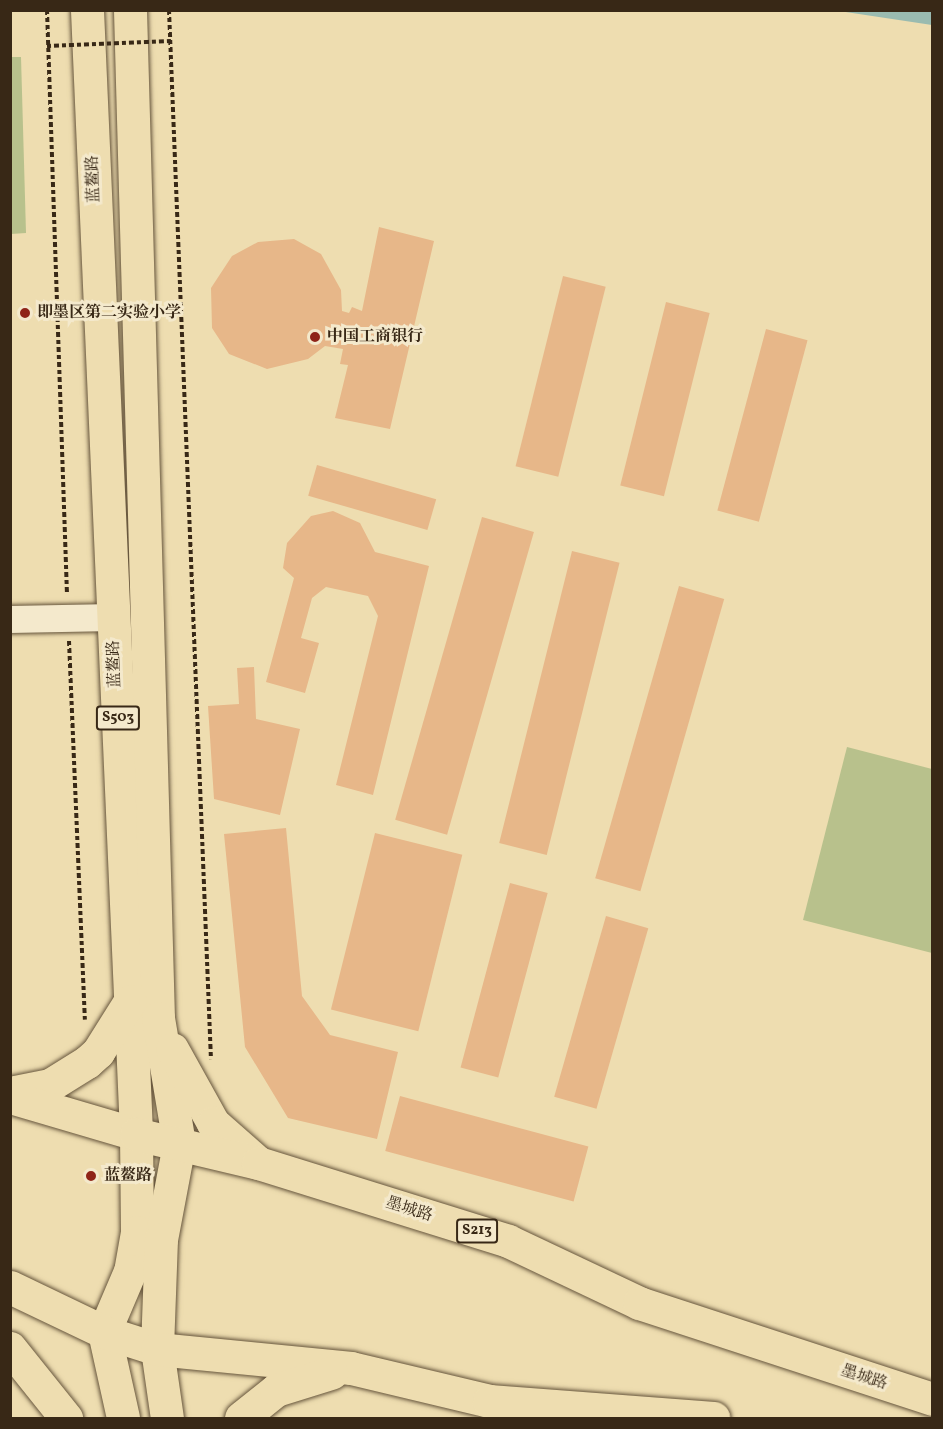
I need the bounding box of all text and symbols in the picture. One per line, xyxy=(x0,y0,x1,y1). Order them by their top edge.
street label: 蓝鳌路 xyxy=(84,155,104,203)
place label: 即墨区第二实验小学 xyxy=(37,303,181,323)
marker: 即墨区第二实验小学 xyxy=(18,306,32,320)
place label: 中国工商银行 xyxy=(327,327,423,347)
marker: 中国工商银行 xyxy=(308,330,322,344)
street label: 蓝鳌路 xyxy=(105,640,125,688)
road number: S503 xyxy=(96,706,140,730)
place label: 蓝鳌路 xyxy=(104,1166,152,1186)
marker: 蓝鳌路 xyxy=(82,1167,100,1185)
street label: 墨城路 xyxy=(383,1194,435,1226)
road number: S213 xyxy=(456,1219,498,1243)
street label: 墨城路 xyxy=(838,1361,890,1395)

